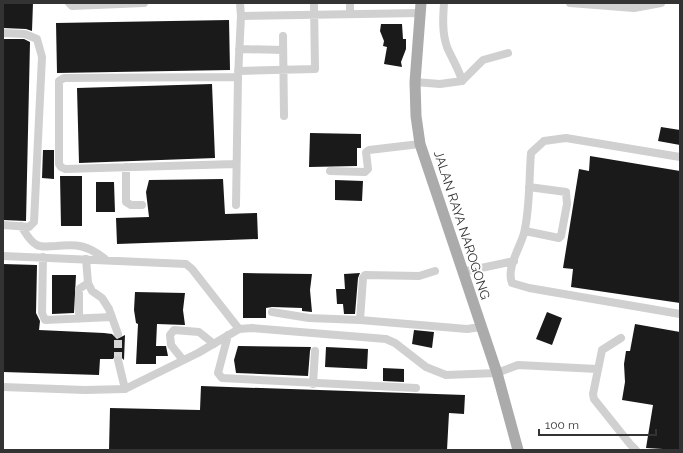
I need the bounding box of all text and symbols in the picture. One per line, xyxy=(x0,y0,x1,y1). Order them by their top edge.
street label: JALAN RAYA NAROGONG xyxy=(431,149,493,301)
scale bar xyxy=(539,411,656,437)
text: 100 m xyxy=(545,418,579,432)

